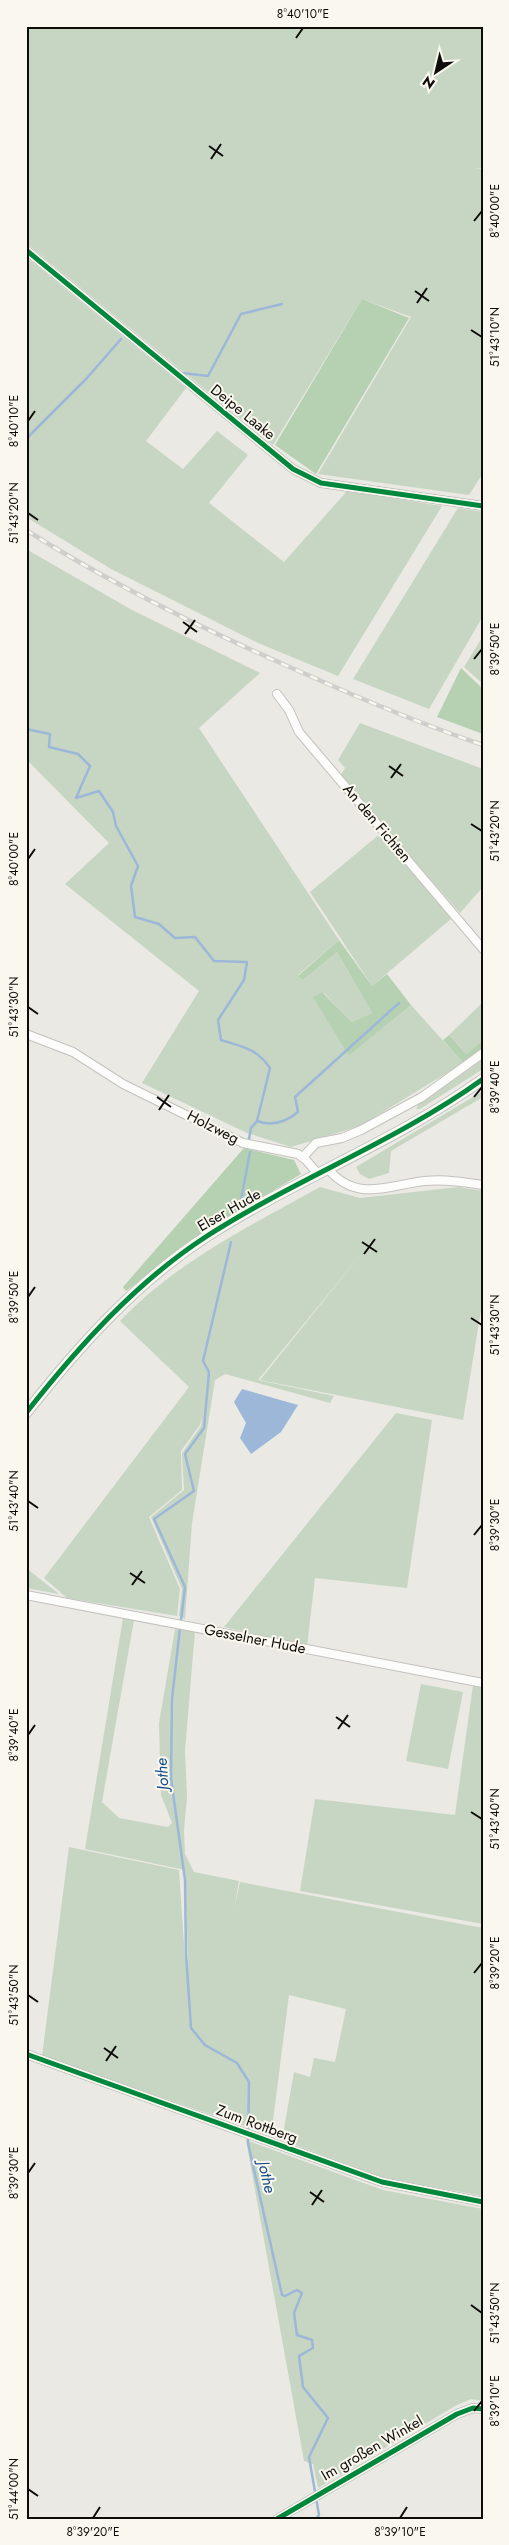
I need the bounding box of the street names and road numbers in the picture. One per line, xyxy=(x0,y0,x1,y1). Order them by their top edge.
street label: Deipe Laake xyxy=(206,379,280,445)
street label: An den Fichten xyxy=(338,779,416,867)
street label: Holzweg xyxy=(183,1105,243,1149)
street label: Elser Hude xyxy=(193,1183,265,1237)
street label: Gesselner Hude xyxy=(202,1618,308,1660)
street label: Zum Rottberg xyxy=(213,2099,301,2149)
street label: Im großen Winkel xyxy=(317,2410,427,2486)

